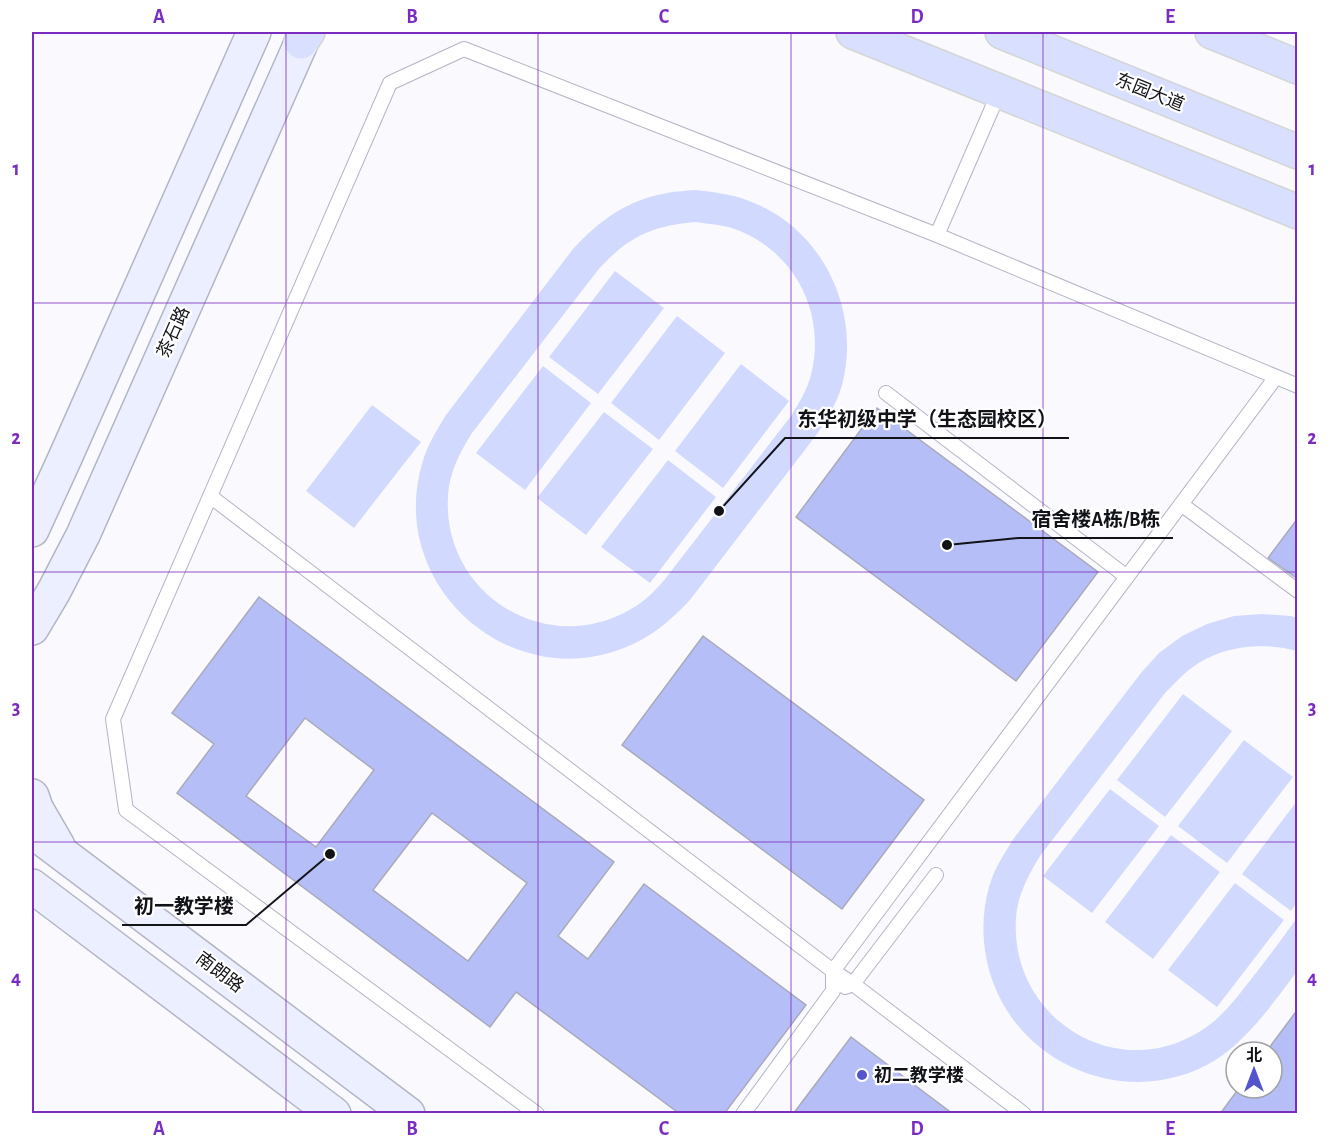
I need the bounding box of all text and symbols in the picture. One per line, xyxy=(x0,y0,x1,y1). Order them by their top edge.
text: A xyxy=(153,7,165,27)
text: B xyxy=(406,7,418,27)
text: C xyxy=(659,7,670,27)
text: D xyxy=(910,7,924,27)
text: E xyxy=(1165,7,1175,27)
street label: 东园大道 xyxy=(1113,69,1187,115)
text: 1 xyxy=(12,159,20,179)
text: 1 xyxy=(1308,159,1316,179)
street label: 茶石路 xyxy=(153,303,193,361)
callout: 东华初级中学（生态园校区） xyxy=(785,400,1069,438)
text: 东华初级中学（生态园校区） xyxy=(797,408,1057,430)
text: 2 xyxy=(11,428,21,448)
text: 2 xyxy=(1307,428,1317,448)
callout: 宿舍楼A栋/B栋 xyxy=(1019,500,1173,538)
text: 宿舍楼A栋/B栋 xyxy=(1031,508,1161,530)
text: 3 xyxy=(12,698,20,718)
text: 3 xyxy=(1308,698,1316,718)
callout: 初一教学楼 xyxy=(122,887,246,925)
text: 初一教学楼 xyxy=(134,895,234,917)
street label: 南朗路 xyxy=(192,948,248,996)
text: 4 xyxy=(11,968,21,988)
text: 4 xyxy=(1307,968,1317,988)
north arrow xyxy=(1224,1040,1284,1100)
text: 北 xyxy=(1246,1047,1262,1064)
place label: 初二教学楼 xyxy=(874,1065,964,1085)
marker: 初二教学楼 xyxy=(855,1068,869,1082)
text: A xyxy=(153,1119,165,1139)
text: B xyxy=(406,1119,418,1139)
text: C xyxy=(659,1119,670,1139)
text: D xyxy=(910,1119,924,1139)
text: E xyxy=(1165,1119,1175,1139)

